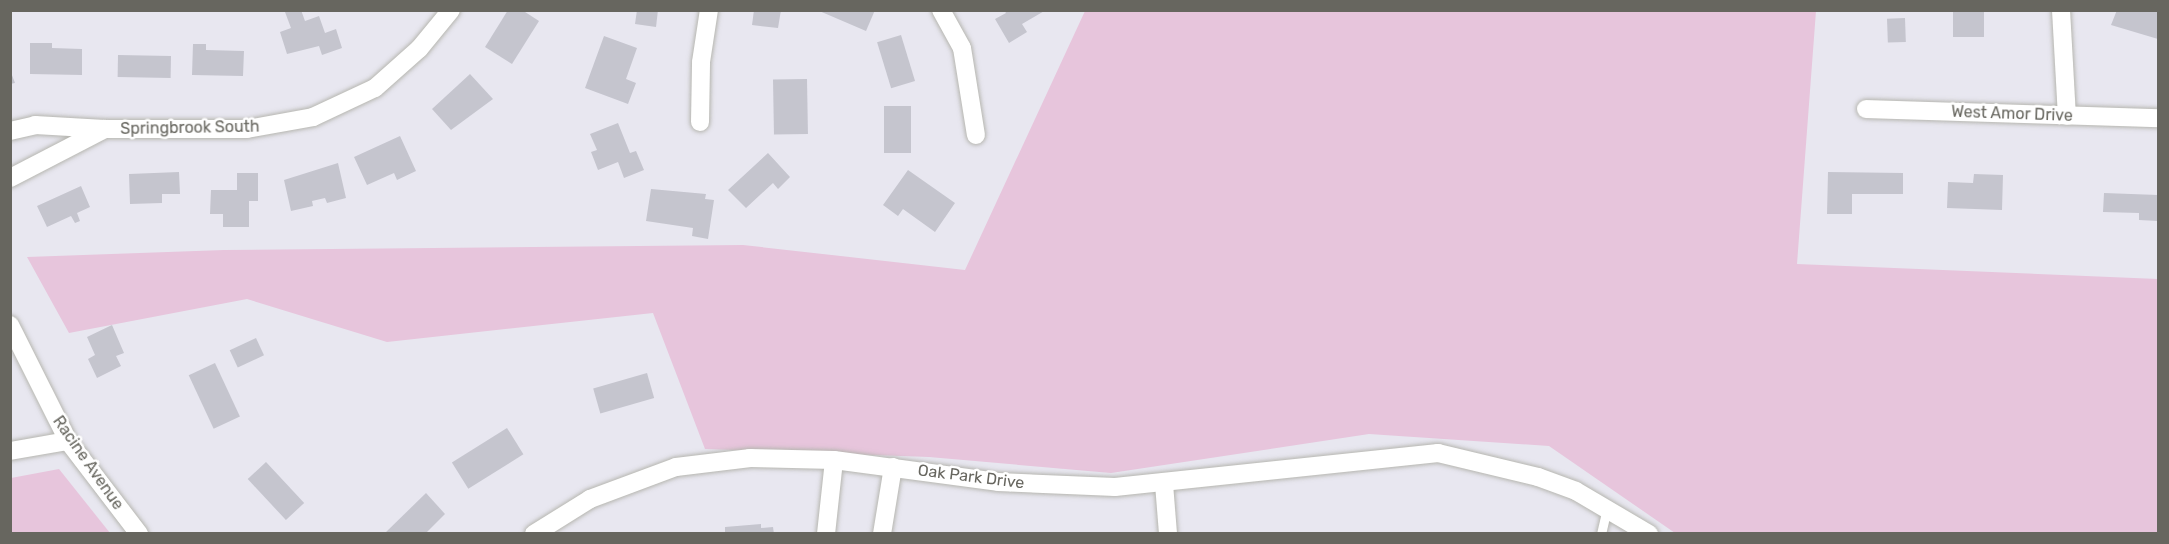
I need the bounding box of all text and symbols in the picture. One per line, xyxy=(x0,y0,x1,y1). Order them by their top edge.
street label: West Amor Drive xyxy=(1951,102,2073,126)
street label: Springbrook South xyxy=(120,117,260,139)
street label: Racine Avenue xyxy=(48,412,128,514)
street label: Oak Park Drive xyxy=(916,461,1026,493)

